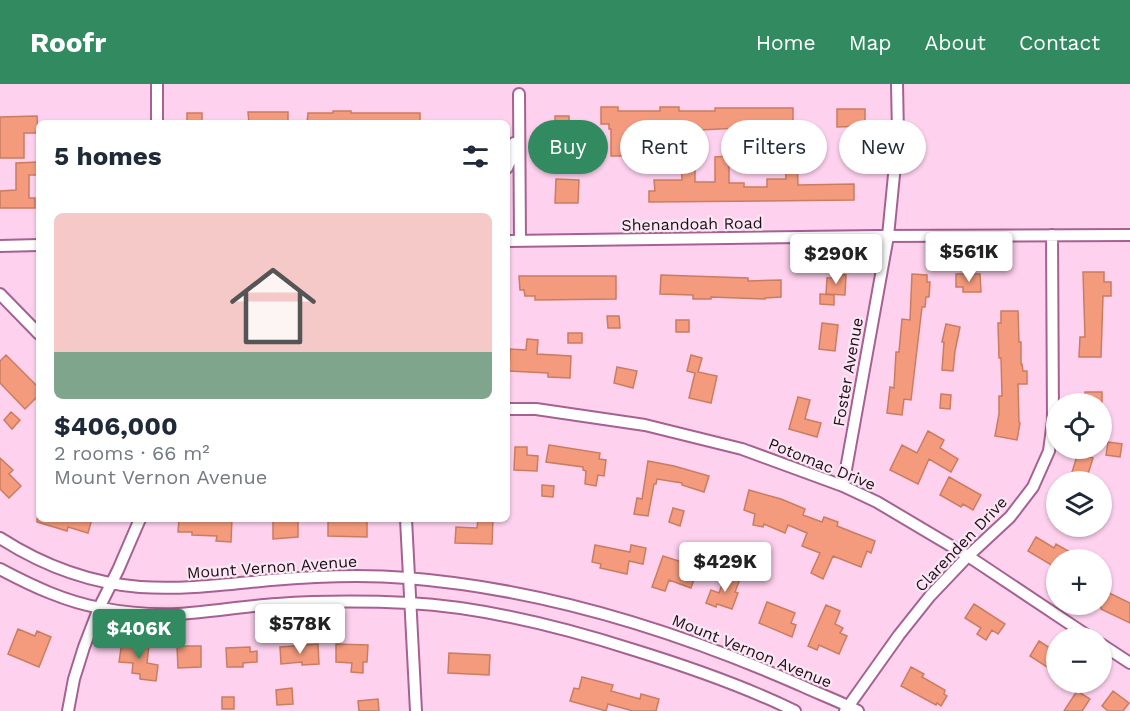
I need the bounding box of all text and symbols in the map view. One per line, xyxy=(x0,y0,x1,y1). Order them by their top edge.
text: Roofr xyxy=(30,26,106,59)
text: Home xyxy=(756,30,816,55)
text: Map xyxy=(849,30,892,55)
text: About xyxy=(925,30,986,55)
text: Contact xyxy=(1019,30,1100,55)
chip: Buy xyxy=(528,120,608,174)
chip: Rent xyxy=(620,120,709,174)
chip: Filters xyxy=(721,120,827,174)
chip: New xyxy=(839,120,926,174)
icon: filters xyxy=(459,140,492,173)
text: 5 homes xyxy=(54,141,162,171)
street label: Shenandoah Road xyxy=(621,213,763,235)
pin: $561K xyxy=(927,232,1011,283)
pin: $290K xyxy=(794,234,878,285)
text: $561K xyxy=(940,239,998,263)
text: $290K xyxy=(804,241,868,265)
icon: home xyxy=(219,252,327,360)
street label: Foster Avenue xyxy=(829,316,867,428)
map controls xyxy=(1046,393,1112,693)
button: locate xyxy=(1046,393,1112,459)
text: $406,000 xyxy=(54,411,178,441)
street label: Potomac Drive xyxy=(766,434,878,494)
text: 2 rooms · 66 m² xyxy=(54,441,210,465)
text: Mount Vernon Avenue xyxy=(54,465,267,489)
button: layers xyxy=(1046,471,1112,537)
street label: Clarenden Drive xyxy=(911,493,1011,595)
pin: $429K xyxy=(683,542,767,593)
text: $429K xyxy=(693,549,757,573)
button: + xyxy=(1046,549,1112,615)
street label: Mount Vernon Avenue xyxy=(186,552,358,582)
pin: $578K xyxy=(258,604,342,655)
pin: $406K xyxy=(97,609,181,660)
street label: Mount Vernon Avenue xyxy=(669,610,835,692)
text: $578K xyxy=(269,611,331,635)
text: $406K xyxy=(107,616,171,640)
button: − xyxy=(1046,627,1112,693)

